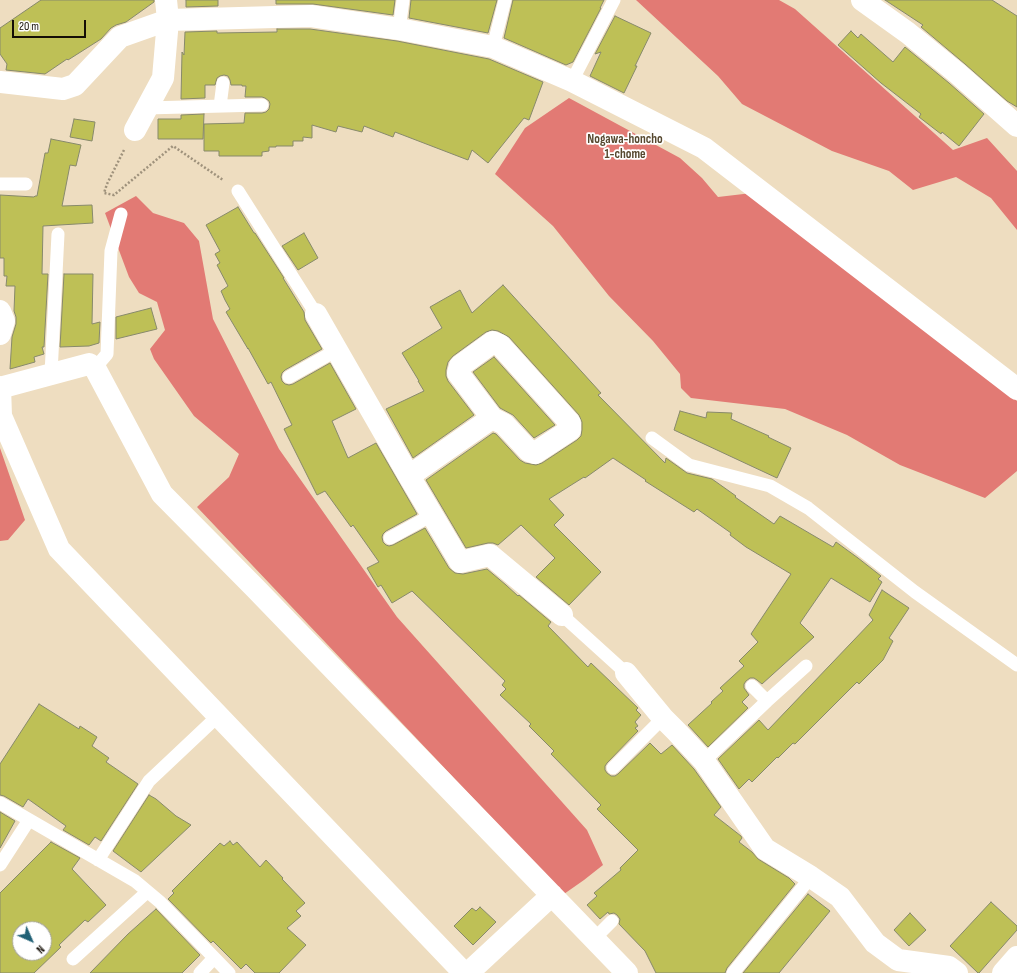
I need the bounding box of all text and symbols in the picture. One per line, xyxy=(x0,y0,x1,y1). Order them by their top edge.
scale bar xyxy=(14,12,88,38)
text: 20 m xyxy=(19,19,39,34)
district label: Nogawa-honcho 1-chome xyxy=(587,132,663,163)
north arrow xyxy=(12,921,52,961)
text: N xyxy=(33,942,47,956)

